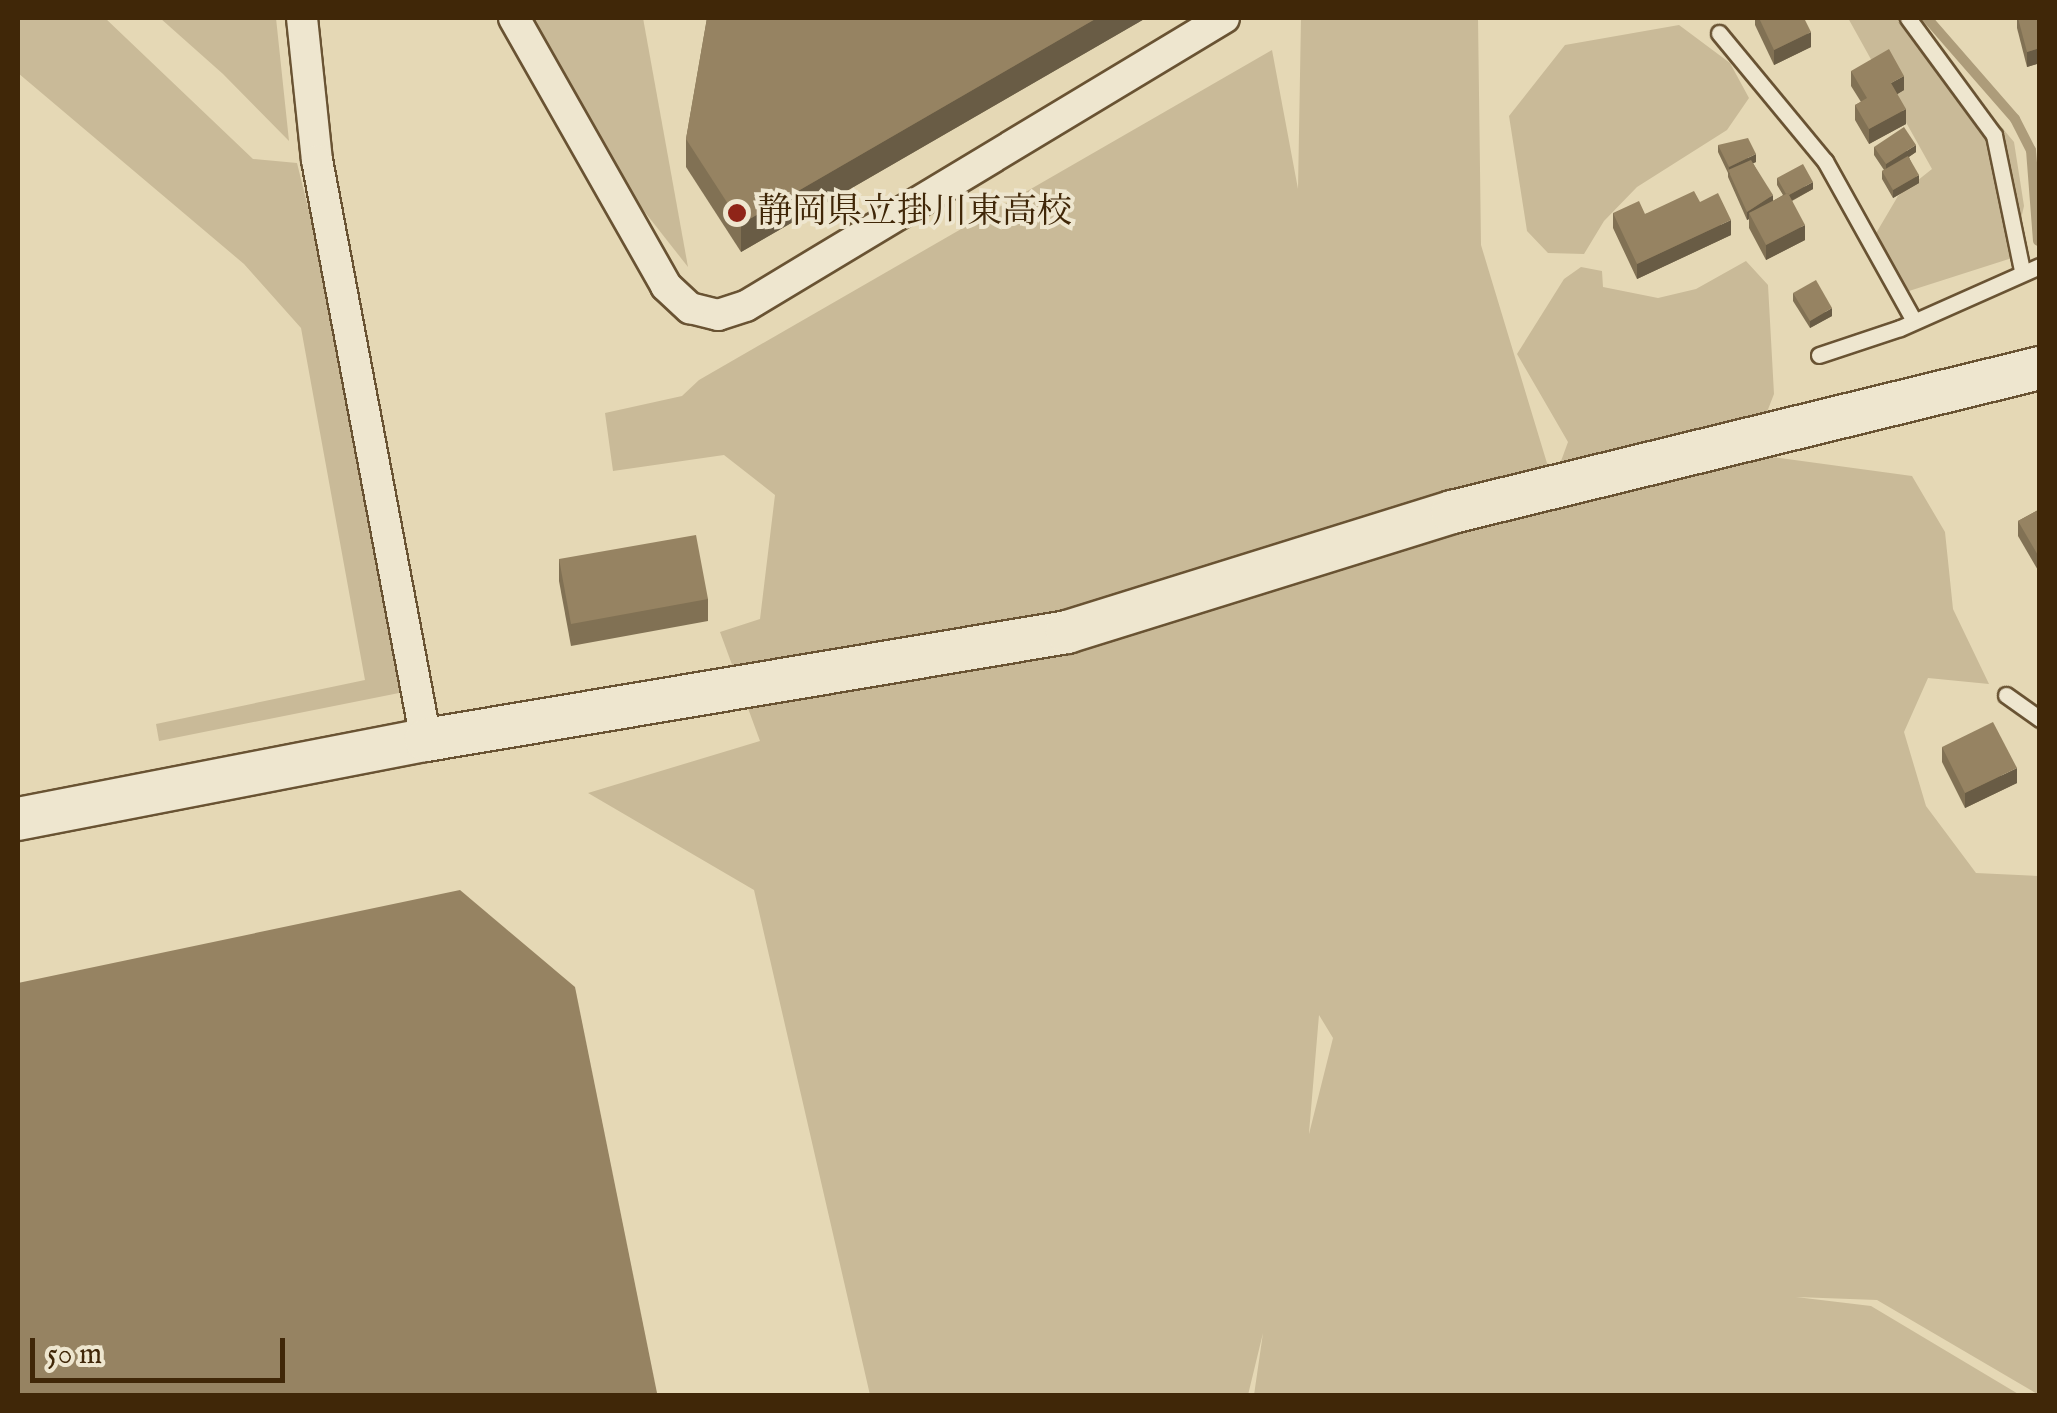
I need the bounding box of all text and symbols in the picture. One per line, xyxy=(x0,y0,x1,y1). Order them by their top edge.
place label: 静岡県立掛川東高校 xyxy=(757,192,1072,234)
marker: 静岡県立掛川東高校 xyxy=(726,202,748,224)
scale bar xyxy=(35,1318,290,1380)
text: 50 m xyxy=(47,1336,102,1374)

